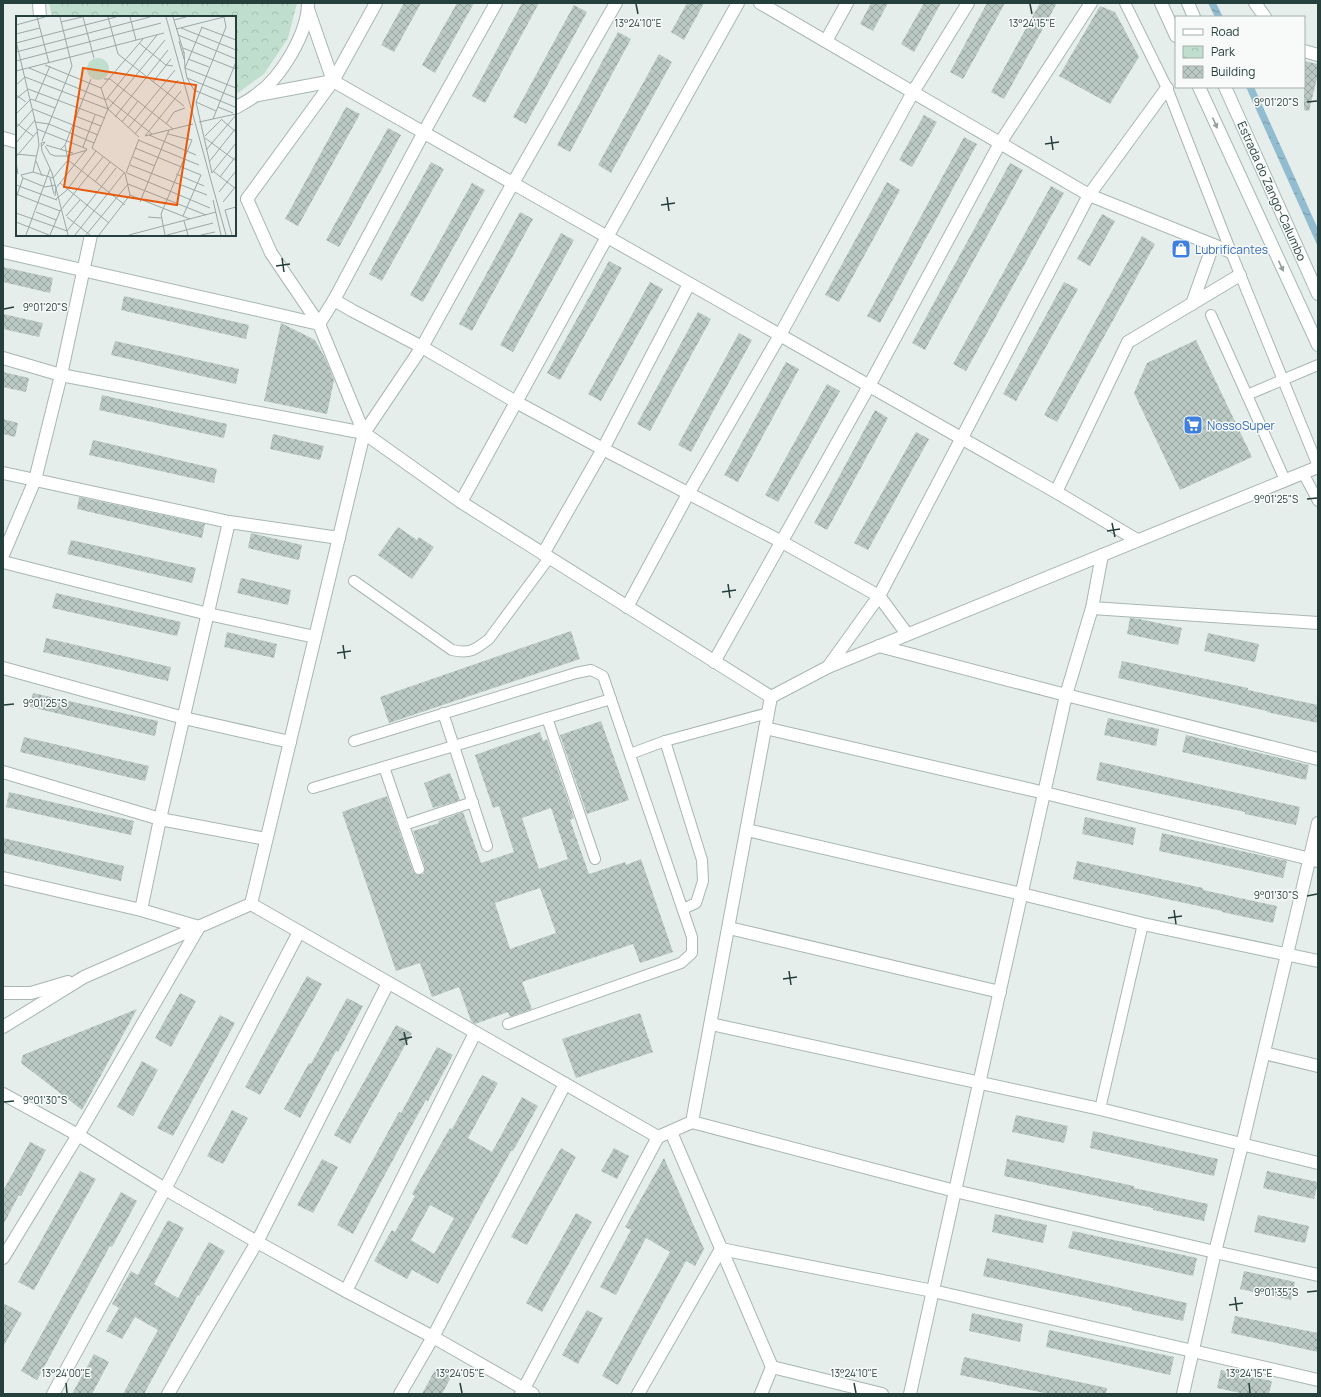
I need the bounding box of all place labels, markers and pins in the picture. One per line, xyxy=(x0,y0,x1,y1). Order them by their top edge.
shop icon: Lubrificantes xyxy=(1170,238,1192,260)
place label: Lubrificantes xyxy=(1195,241,1268,258)
supermarket icon: NossoSuper xyxy=(1182,414,1204,436)
place label: NossoSuper xyxy=(1207,417,1276,434)

